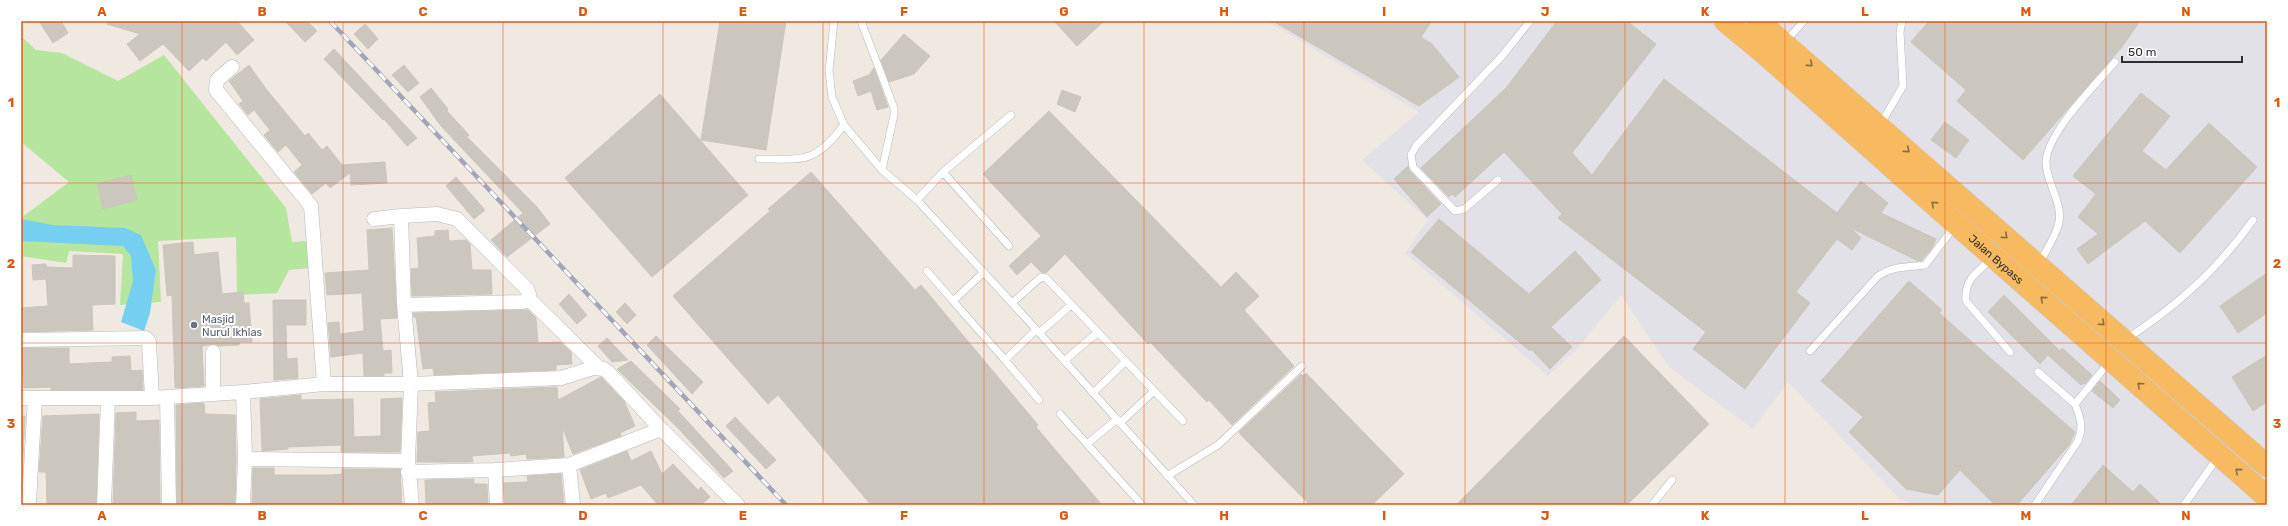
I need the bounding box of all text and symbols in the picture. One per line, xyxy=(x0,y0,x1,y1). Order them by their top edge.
text: A xyxy=(97,4,107,19)
text: B xyxy=(257,4,267,19)
text: C xyxy=(418,4,428,19)
text: D xyxy=(578,4,588,19)
text: E xyxy=(739,4,747,19)
text: F xyxy=(900,4,908,19)
text: G xyxy=(1059,4,1069,19)
text: H xyxy=(1219,4,1229,19)
text: I xyxy=(1382,4,1386,19)
text: J xyxy=(1541,4,1549,19)
text: K xyxy=(1701,4,1710,19)
text: L xyxy=(1861,4,1869,19)
text: M xyxy=(2021,4,2031,19)
text: N xyxy=(2181,4,2191,19)
scale bar xyxy=(2122,38,2242,64)
text: 50 m xyxy=(2128,45,2156,59)
one-way arrow xyxy=(1805,60,1812,67)
text: 1 xyxy=(8,95,14,110)
text: 1 xyxy=(2274,95,2280,110)
one-way arrow xyxy=(1902,146,1910,153)
one-way arrow xyxy=(1931,202,1939,209)
street label: Jalan Bypass xyxy=(1966,232,2027,287)
one-way arrow xyxy=(2000,232,2007,239)
text: 2 xyxy=(7,256,15,271)
text: 2 xyxy=(2273,256,2281,271)
one-way arrow xyxy=(2040,296,2048,303)
place label: Masjid Nurul Ikhlas xyxy=(202,313,263,339)
one-way arrow xyxy=(2097,318,2104,325)
marker: Masjid Nurul Ikhlas xyxy=(189,320,199,330)
one-way arrow xyxy=(2138,382,2145,389)
text: 3 xyxy=(7,416,16,431)
text: 3 xyxy=(2273,416,2282,431)
one-way arrow xyxy=(2235,469,2242,476)
text: A xyxy=(97,508,107,523)
text: B xyxy=(257,508,267,523)
text: C xyxy=(418,508,428,523)
text: D xyxy=(578,508,588,523)
text: E xyxy=(739,508,747,523)
text: F xyxy=(900,508,908,523)
text: G xyxy=(1059,508,1069,523)
text: H xyxy=(1219,508,1229,523)
text: I xyxy=(1382,508,1386,523)
text: J xyxy=(1541,508,1549,523)
text: K xyxy=(1701,508,1710,523)
text: L xyxy=(1861,508,1869,523)
text: M xyxy=(2021,508,2031,523)
text: N xyxy=(2181,508,2191,523)

